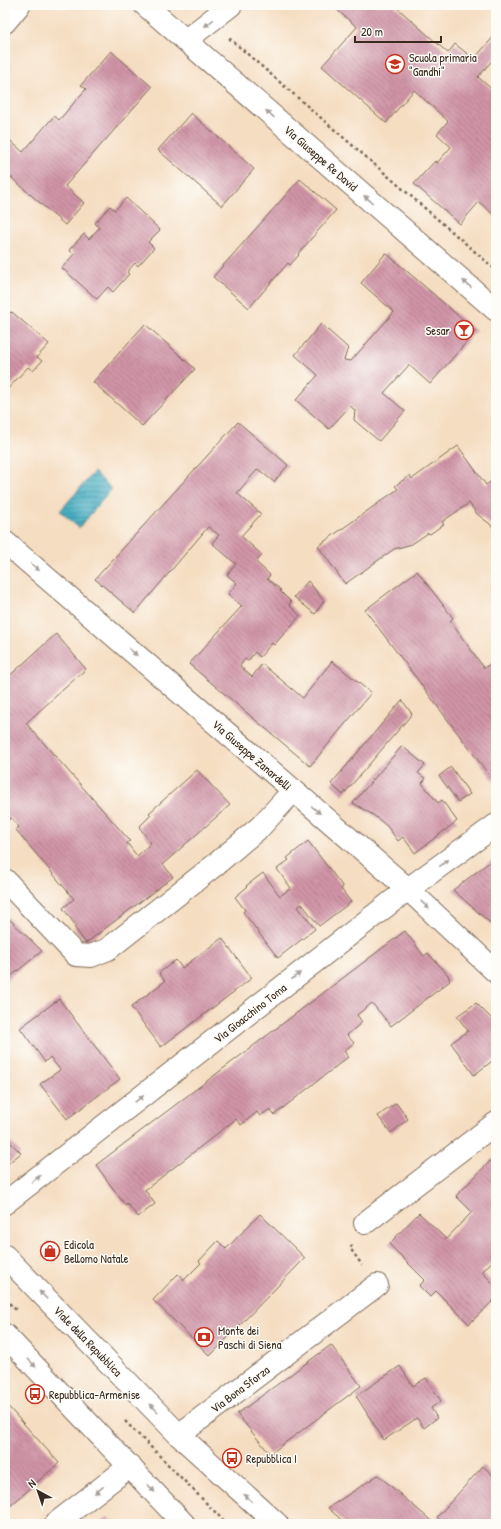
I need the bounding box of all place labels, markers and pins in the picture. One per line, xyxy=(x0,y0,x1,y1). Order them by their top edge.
place label: Scuola primaria "Gandhi" xyxy=(409,49,477,80)
school or university icon: Scuola primaria "Gandhi" xyxy=(384,53,406,75)
bar icon: Sesar xyxy=(453,319,475,341)
place label: Sesar xyxy=(426,322,450,339)
place label: Edicola Bellomo Natale xyxy=(64,1236,129,1267)
shop icon: Edicola Bellomo Natale xyxy=(39,1240,61,1262)
place label: Monte dei Paschi di Siena xyxy=(218,1322,282,1353)
bank icon: Monte dei Paschi di Siena xyxy=(193,1326,215,1348)
bus stop icon: Repubblica-Armenise xyxy=(24,1383,46,1405)
place label: Repubblica-Armenise xyxy=(49,1386,140,1403)
bus stop icon: Repubblica I xyxy=(221,1447,243,1469)
place label: Repubblica I xyxy=(246,1450,297,1467)

